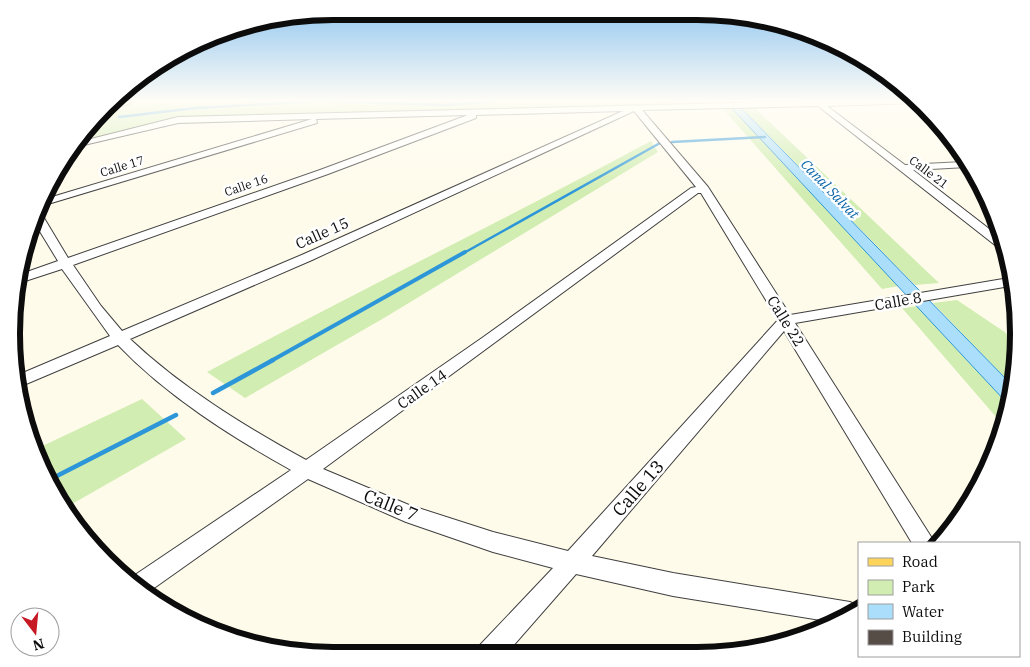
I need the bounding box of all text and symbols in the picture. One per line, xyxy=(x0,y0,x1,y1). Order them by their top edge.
street label: Calle 17 xyxy=(98,152,146,180)
street label: Calle 21 xyxy=(906,152,952,192)
water label: Canal Salvat xyxy=(797,155,864,223)
street label: Calle 16 xyxy=(222,171,270,199)
street label: Calle 15 xyxy=(292,213,352,253)
street label: Calle 8 xyxy=(873,288,923,314)
street label: Calle 22 xyxy=(763,292,809,350)
street label: Calle 14 xyxy=(393,365,451,413)
street label: Calle 13 xyxy=(607,455,669,521)
street label: Calle 7 xyxy=(360,484,422,526)
legend xyxy=(858,542,1020,657)
text: Road xyxy=(902,552,938,571)
text: Park xyxy=(902,577,935,596)
text: Water xyxy=(902,602,944,621)
north arrow xyxy=(10,607,60,657)
text: Building xyxy=(902,627,962,646)
text: N xyxy=(31,634,46,655)

